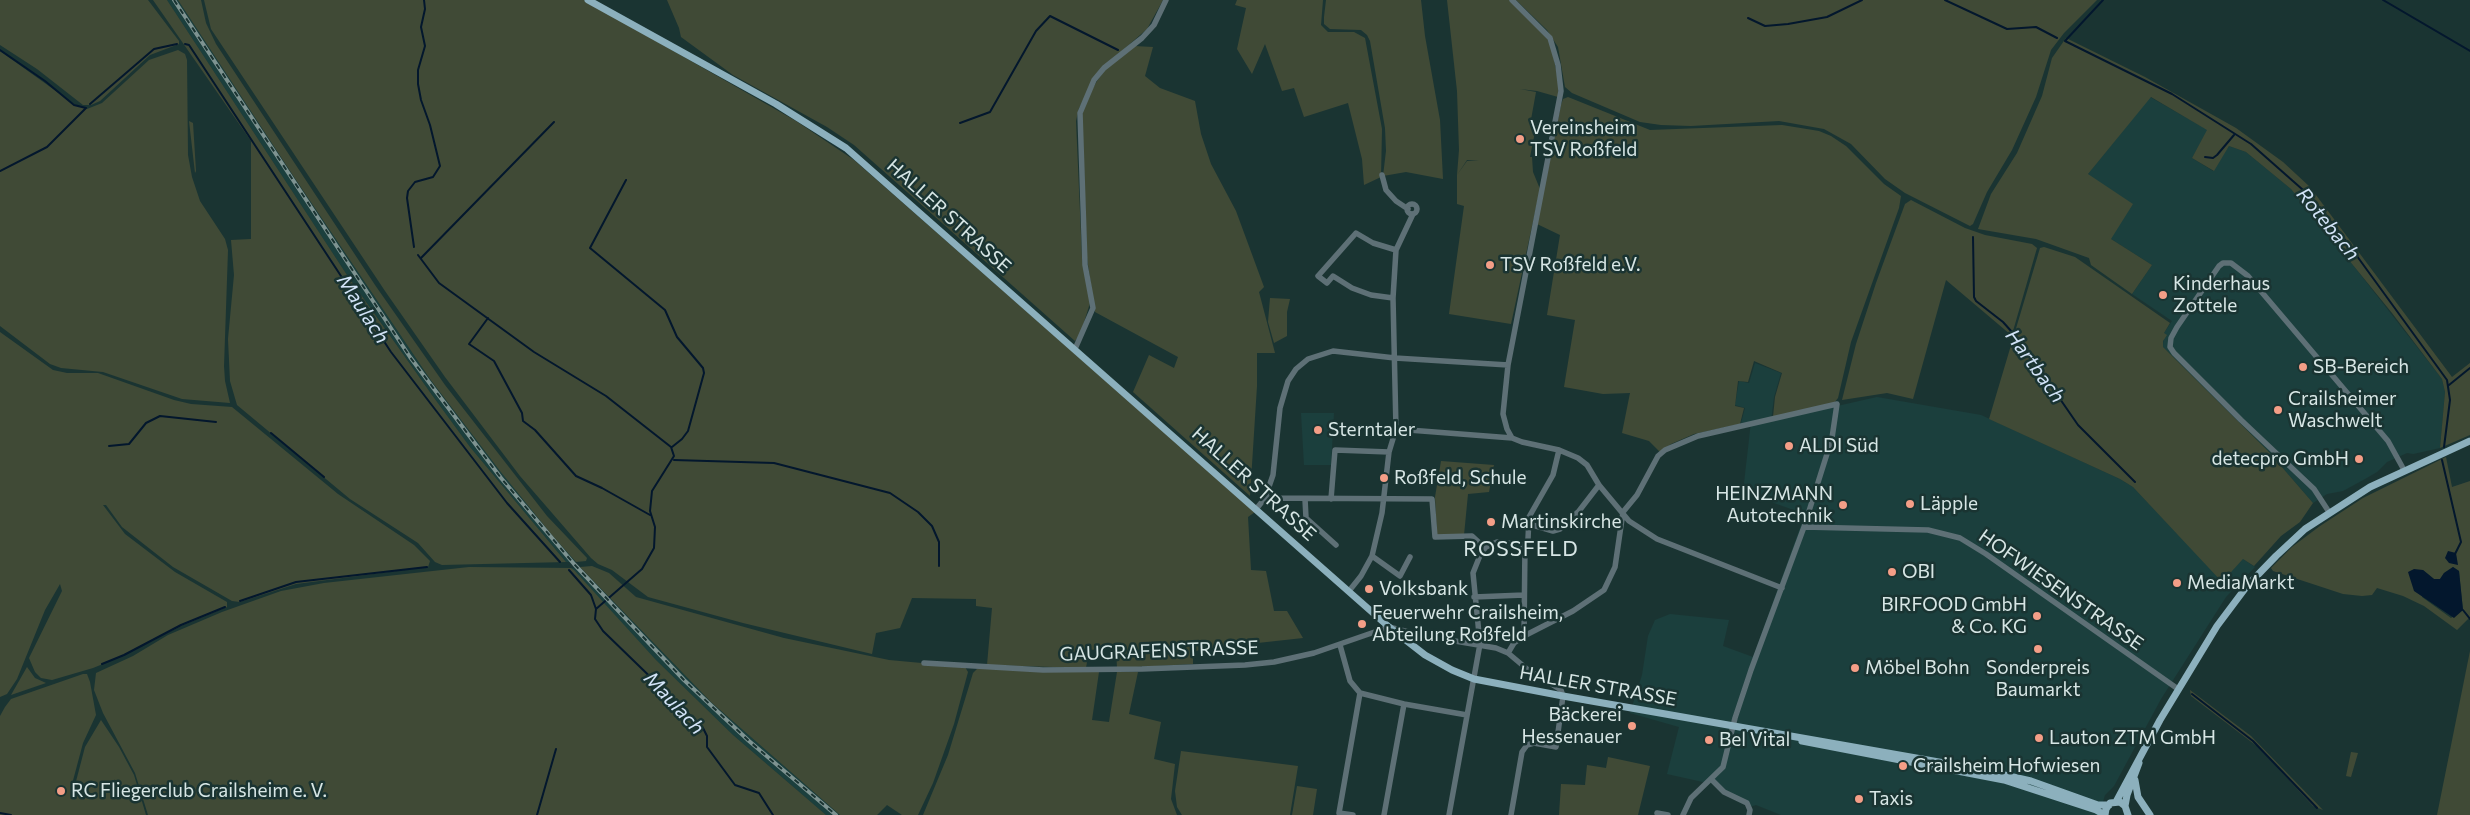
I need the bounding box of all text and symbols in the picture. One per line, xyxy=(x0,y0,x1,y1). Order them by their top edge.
place label: Vereinsheim TSV Roßfeld xyxy=(1530,117,1637,161)
marker: Vereinsheim TSV Roßfeld xyxy=(1514,133,1526,145)
street label: HALLER STRASSE xyxy=(882,154,1016,278)
water label: Rotebach xyxy=(2291,183,2365,265)
place label: TSV Roßfeld e.V. xyxy=(1500,254,1641,276)
marker: TSV Roßfeld e.V. xyxy=(1484,259,1496,271)
water label: Maulach xyxy=(332,270,394,348)
place label: Kinderhaus Zottele xyxy=(2173,273,2270,317)
marker: Kinderhaus Zottele xyxy=(2157,289,2169,301)
water label: Hartbach xyxy=(2000,324,2070,408)
place label: SB-Bereich xyxy=(2313,356,2409,378)
marker: SB-Bereich xyxy=(2297,361,2309,373)
place label: Crailsheimer Waschwelt xyxy=(2288,388,2397,432)
marker: Crailsheimer Waschwelt xyxy=(2272,404,2284,416)
place label: Sterntaler xyxy=(1328,419,1415,441)
street label: HALLER STRASSE xyxy=(1187,422,1321,546)
marker: Sterntaler xyxy=(1312,424,1324,436)
place label: ALDI Süd xyxy=(1799,435,1879,457)
marker: ALDI Süd xyxy=(1783,440,1795,452)
place label: detecpro GmbH xyxy=(2212,448,2349,470)
marker: detecpro GmbH xyxy=(2353,453,2365,465)
place label: Roßfeld, Schule xyxy=(1394,467,1527,489)
marker: Roßfeld, Schule xyxy=(1378,472,1390,484)
place label: HEINZMANN Autotechnik xyxy=(1715,483,1833,527)
place label: Läpple xyxy=(1920,493,1978,515)
marker: Läpple xyxy=(1904,498,1916,510)
marker: HEINZMANN Autotechnik xyxy=(1837,499,1849,511)
place label: Martinskirche xyxy=(1501,511,1621,533)
marker: Martinskirche xyxy=(1485,516,1497,528)
street label: HOFWIESENSTRASSE xyxy=(1974,524,2148,656)
district label: ROSSFELD xyxy=(1462,536,1580,562)
place label: OBI xyxy=(1902,561,1935,583)
marker: OBI xyxy=(1886,566,1898,578)
place label: MediaMarkt xyxy=(2187,572,2295,594)
marker: MediaMarkt xyxy=(2171,577,2183,589)
place label: Volksbank xyxy=(1379,578,1468,600)
marker: Volksbank xyxy=(1363,583,1375,595)
place label: BIRFOOD GmbH & Co. KG xyxy=(1881,594,2027,638)
place label: Feuerwehr Crailsheim, Abteilung Roßfeld xyxy=(1372,602,1563,646)
marker: BIRFOOD GmbH & Co. KG xyxy=(2031,610,2043,622)
marker: Feuerwehr Crailsheim, Abteilung Roßfeld xyxy=(1356,618,1368,630)
street label: GAUGRAFENSTRASSE xyxy=(1059,636,1259,666)
marker: Sonderpreis Baumarkt xyxy=(2032,643,2044,655)
place label: Möbel Bohn xyxy=(1865,657,1970,679)
place label: Sonderpreis Baumarkt xyxy=(1986,657,2090,701)
street label: HALLER STRASSE xyxy=(1518,661,1678,711)
marker: Möbel Bohn xyxy=(1849,662,1861,674)
water label: Maulach xyxy=(639,666,709,740)
place label: Bäckerei Hessenauer xyxy=(1521,704,1622,748)
marker: Bäckerei Hessenauer xyxy=(1626,720,1638,732)
place label: Lauton ZTM GmbH xyxy=(2049,727,2216,749)
place label: Bel Vital xyxy=(1719,729,1790,751)
marker: Lauton ZTM GmbH xyxy=(2033,732,2045,744)
marker: Bel Vital xyxy=(1703,734,1715,746)
place label: Crailsheim Hofwiesen xyxy=(1913,755,2100,777)
marker: Crailsheim Hofwiesen xyxy=(1897,760,1909,772)
place label: RC Fliegerclub Crailsheim e. V. xyxy=(71,780,327,802)
marker: RC Fliegerclub Crailsheim e. V. xyxy=(55,785,67,797)
place label: Taxis xyxy=(1869,788,1913,810)
marker: Taxis xyxy=(1853,793,1865,805)

